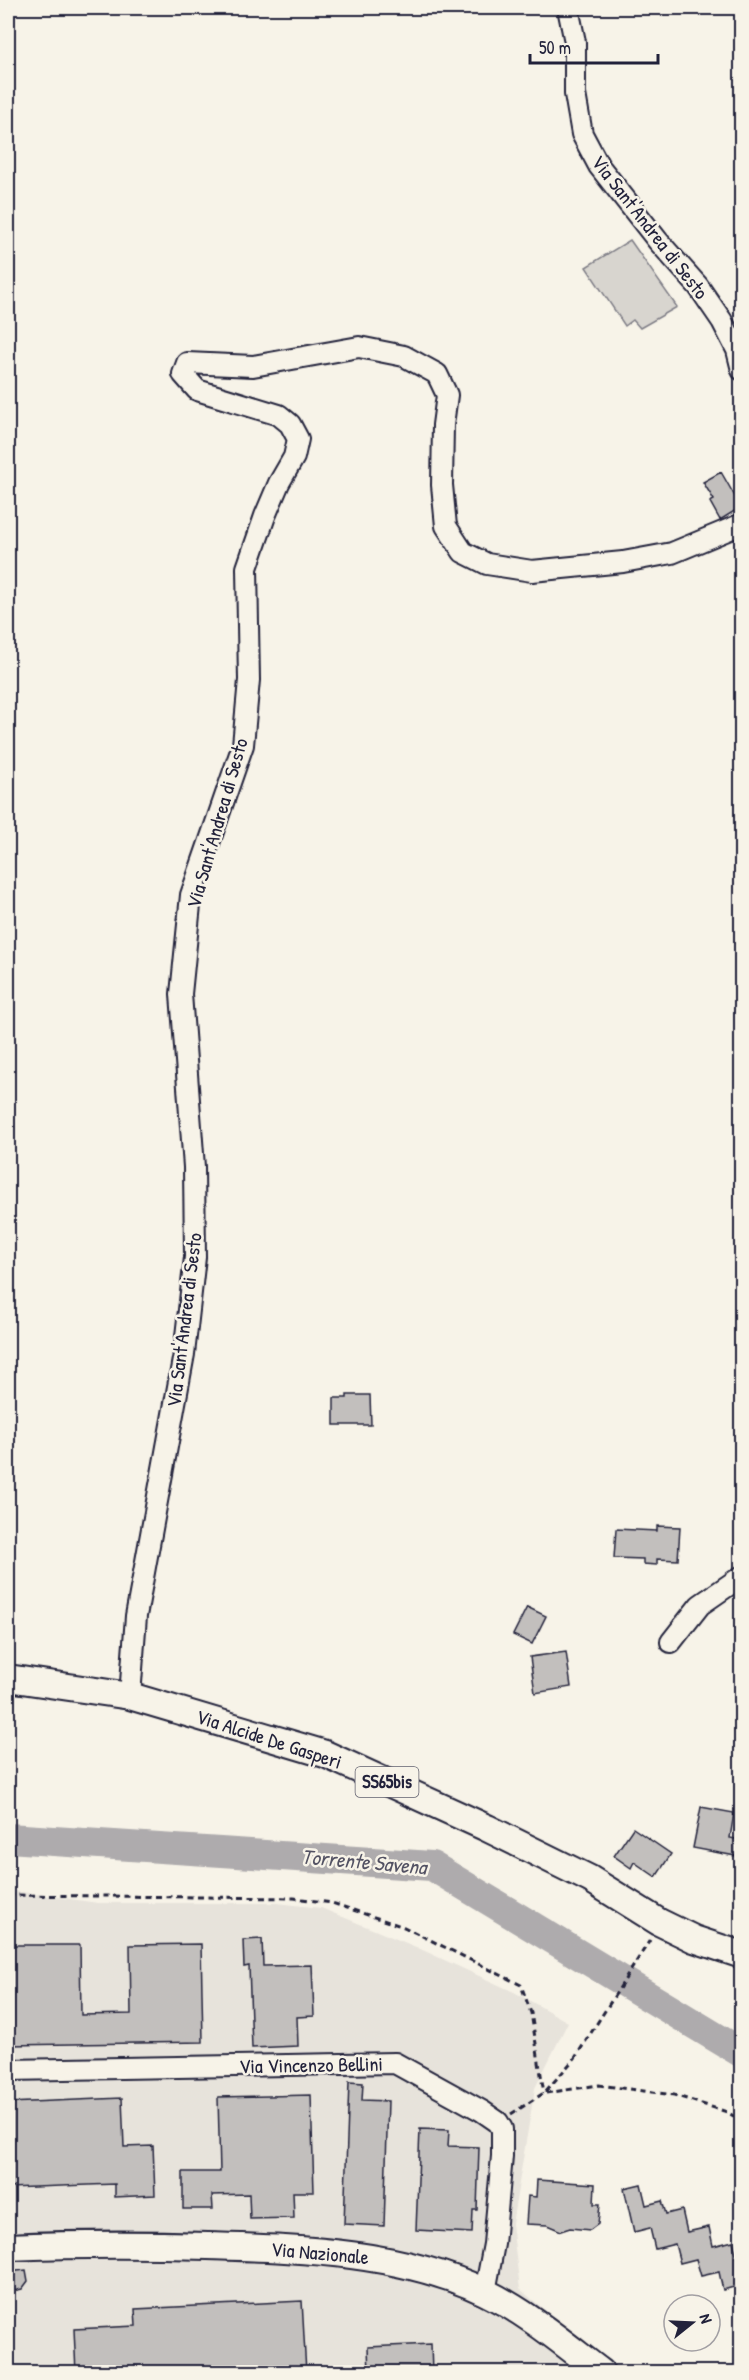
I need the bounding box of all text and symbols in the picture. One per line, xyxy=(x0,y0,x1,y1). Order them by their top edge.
scale bar xyxy=(530,27,658,65)
text: 50 m xyxy=(539,35,571,60)
street label: Via Sant'Andrea di Sesto xyxy=(586,149,715,304)
street label: Via Sant'Andrea di Sesto xyxy=(179,735,254,911)
street label: Via Sant'Andrea di Sesto xyxy=(159,1231,208,1409)
street label: Via Alcide De Gasperi xyxy=(193,1702,345,1775)
road number: SS65bis xyxy=(356,1767,418,1797)
water label: Torrente Savena xyxy=(300,1842,430,1882)
street label: Via Vincenzo Bellini xyxy=(239,2050,383,2079)
street label: Via Nazionale xyxy=(270,2235,370,2270)
north arrow xyxy=(662,2293,722,2353)
text: N xyxy=(694,2311,718,2326)

